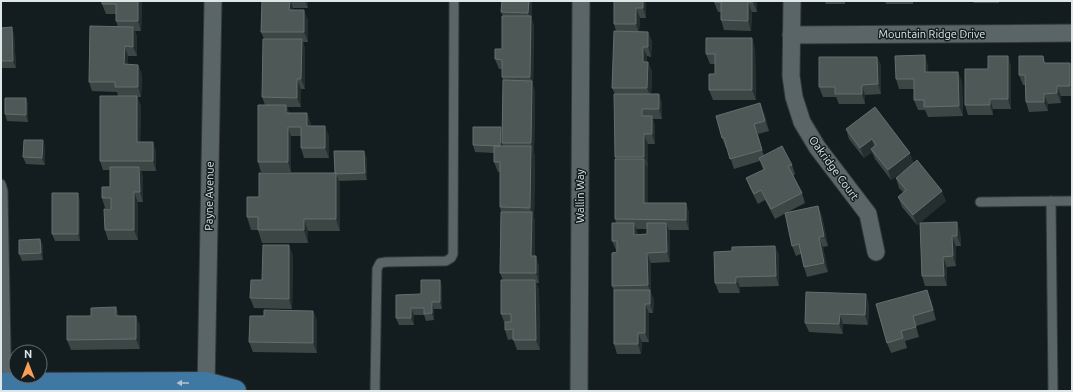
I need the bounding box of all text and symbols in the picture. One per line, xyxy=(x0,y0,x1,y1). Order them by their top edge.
street label: Mountain Ridge Drive xyxy=(879,28,985,40)
street label: Oakridge Court xyxy=(807,134,862,203)
street label: Payne Avenue xyxy=(202,161,216,231)
street label: Wallin Way xyxy=(574,168,586,223)
north arrow xyxy=(8,344,48,384)
text: N xyxy=(24,348,32,360)
one-way arrow xyxy=(176,380,189,386)

